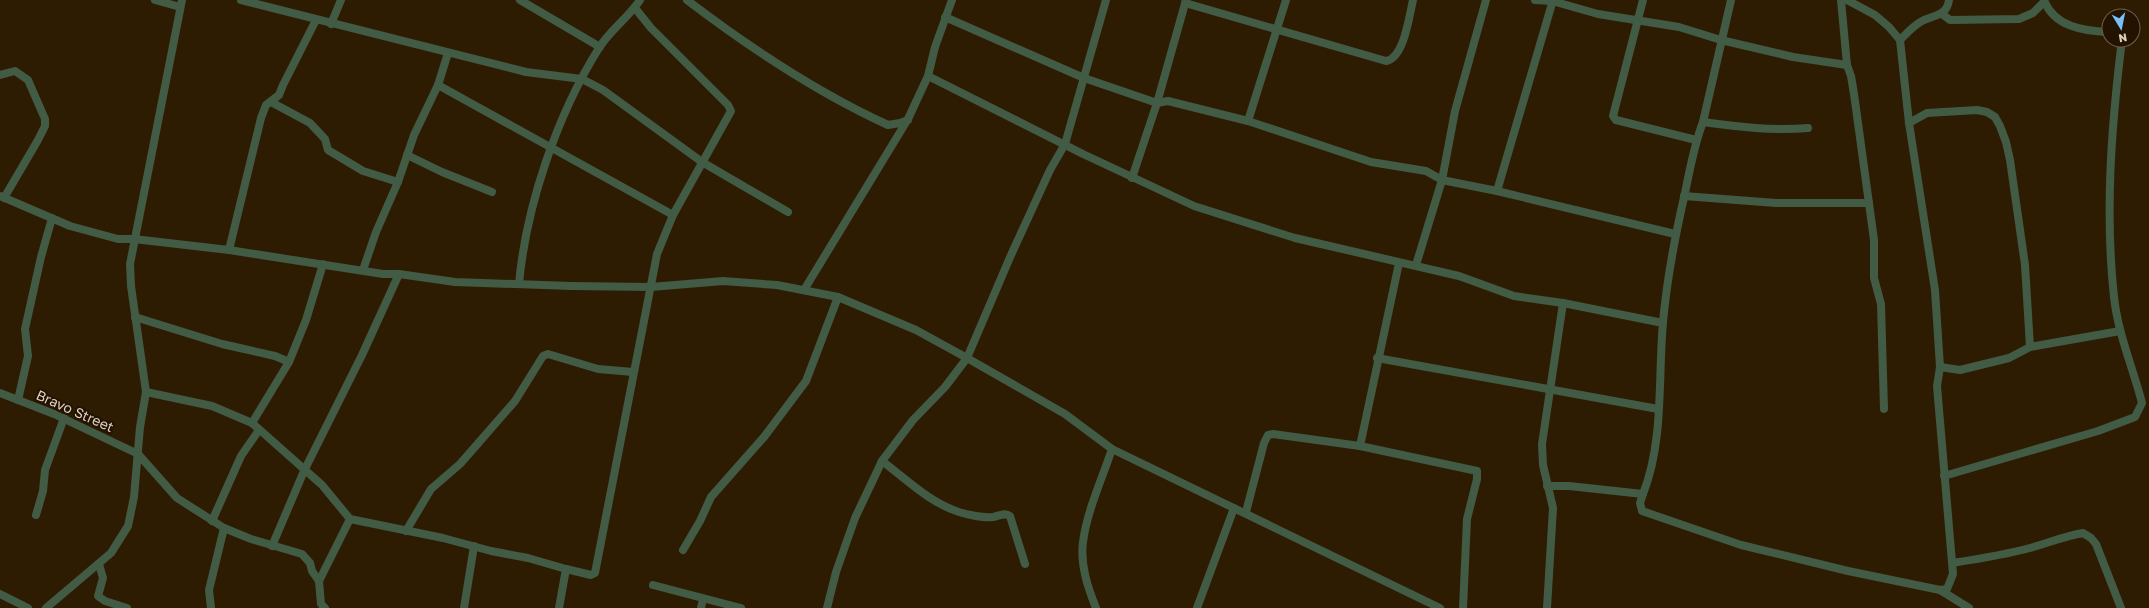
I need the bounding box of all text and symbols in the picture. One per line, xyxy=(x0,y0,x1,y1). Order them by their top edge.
north arrow xyxy=(2101,8,2141,48)
text: N xyxy=(2118,31,2128,45)
street label: Bravo Street xyxy=(34,386,117,435)

